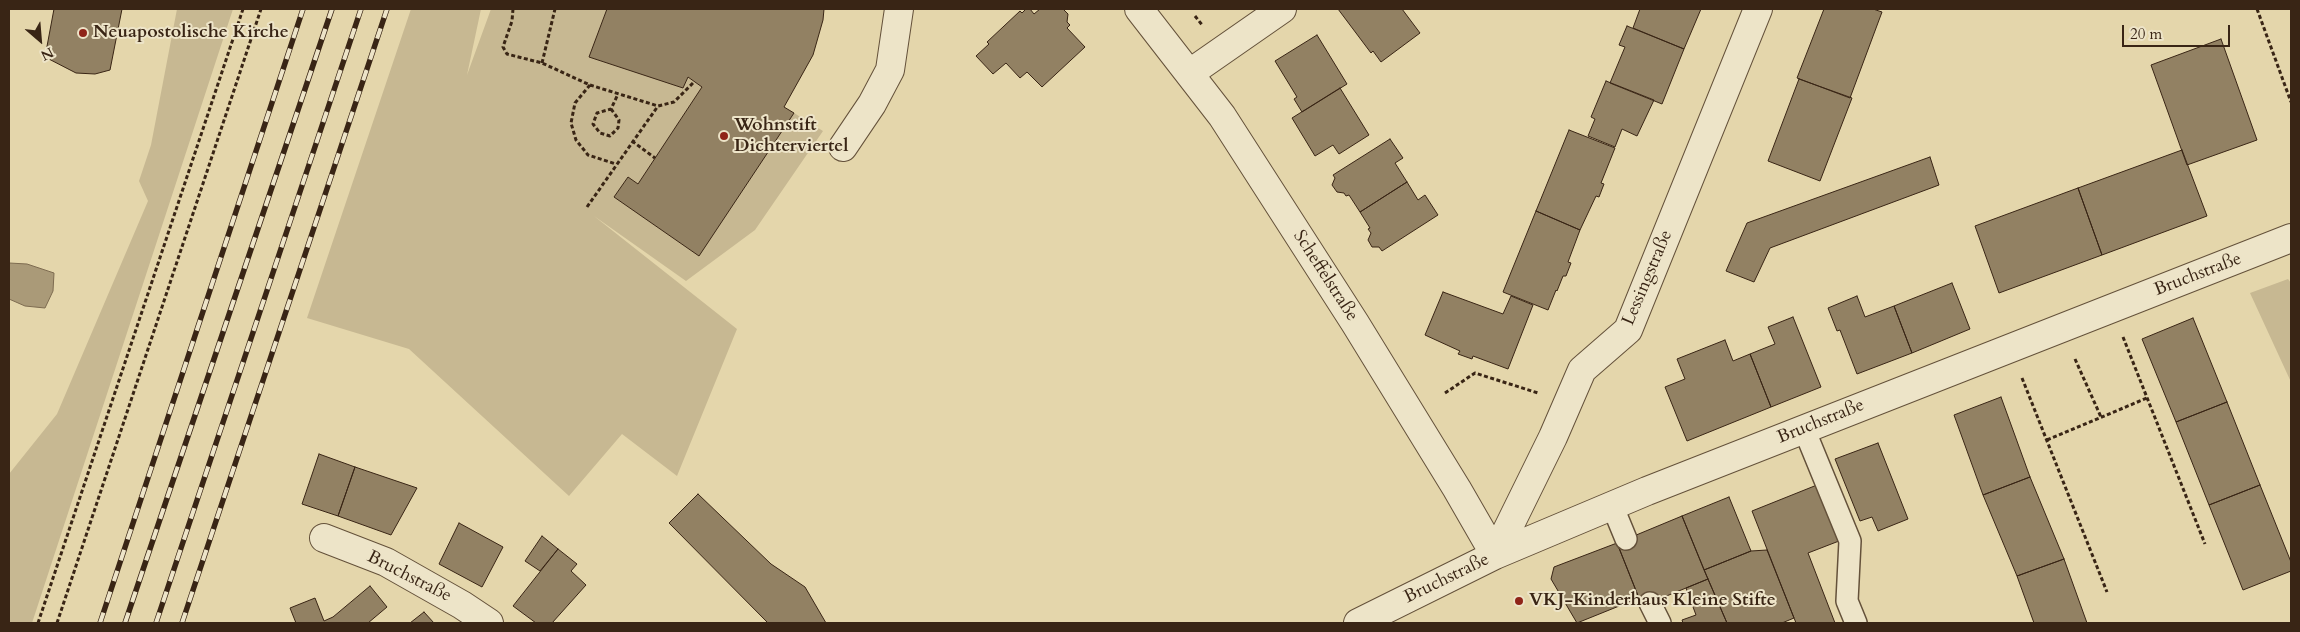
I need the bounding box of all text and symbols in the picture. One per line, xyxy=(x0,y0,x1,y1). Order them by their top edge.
north arrow xyxy=(15,15,65,65)
scale bar xyxy=(2125,15,2232,47)
place label: Neuapostolische Kirche xyxy=(93,22,289,44)
text: 20 m xyxy=(2130,24,2162,44)
marker: Neuapostolische Kirche xyxy=(77,27,89,39)
text: N xyxy=(37,43,57,65)
place label: Wohnstift Dichterviertel xyxy=(734,115,848,158)
marker: Wohnstift Dichterviertel xyxy=(718,130,730,142)
street label: Scheffelstraße xyxy=(1288,227,1362,325)
street label: Lessingstraße xyxy=(1618,227,1678,329)
street label: Bruchstraße xyxy=(2151,248,2245,302)
street label: Bruchstraße xyxy=(1774,395,1868,449)
street label: Bruchstraße xyxy=(363,547,455,607)
street label: Bruchstraße xyxy=(1401,549,1493,609)
place label: VKJ-Kinderhaus Kleine Stifte xyxy=(1529,590,1776,612)
marker: VKJ-Kinderhaus Kleine Stifte xyxy=(1513,595,1525,607)

